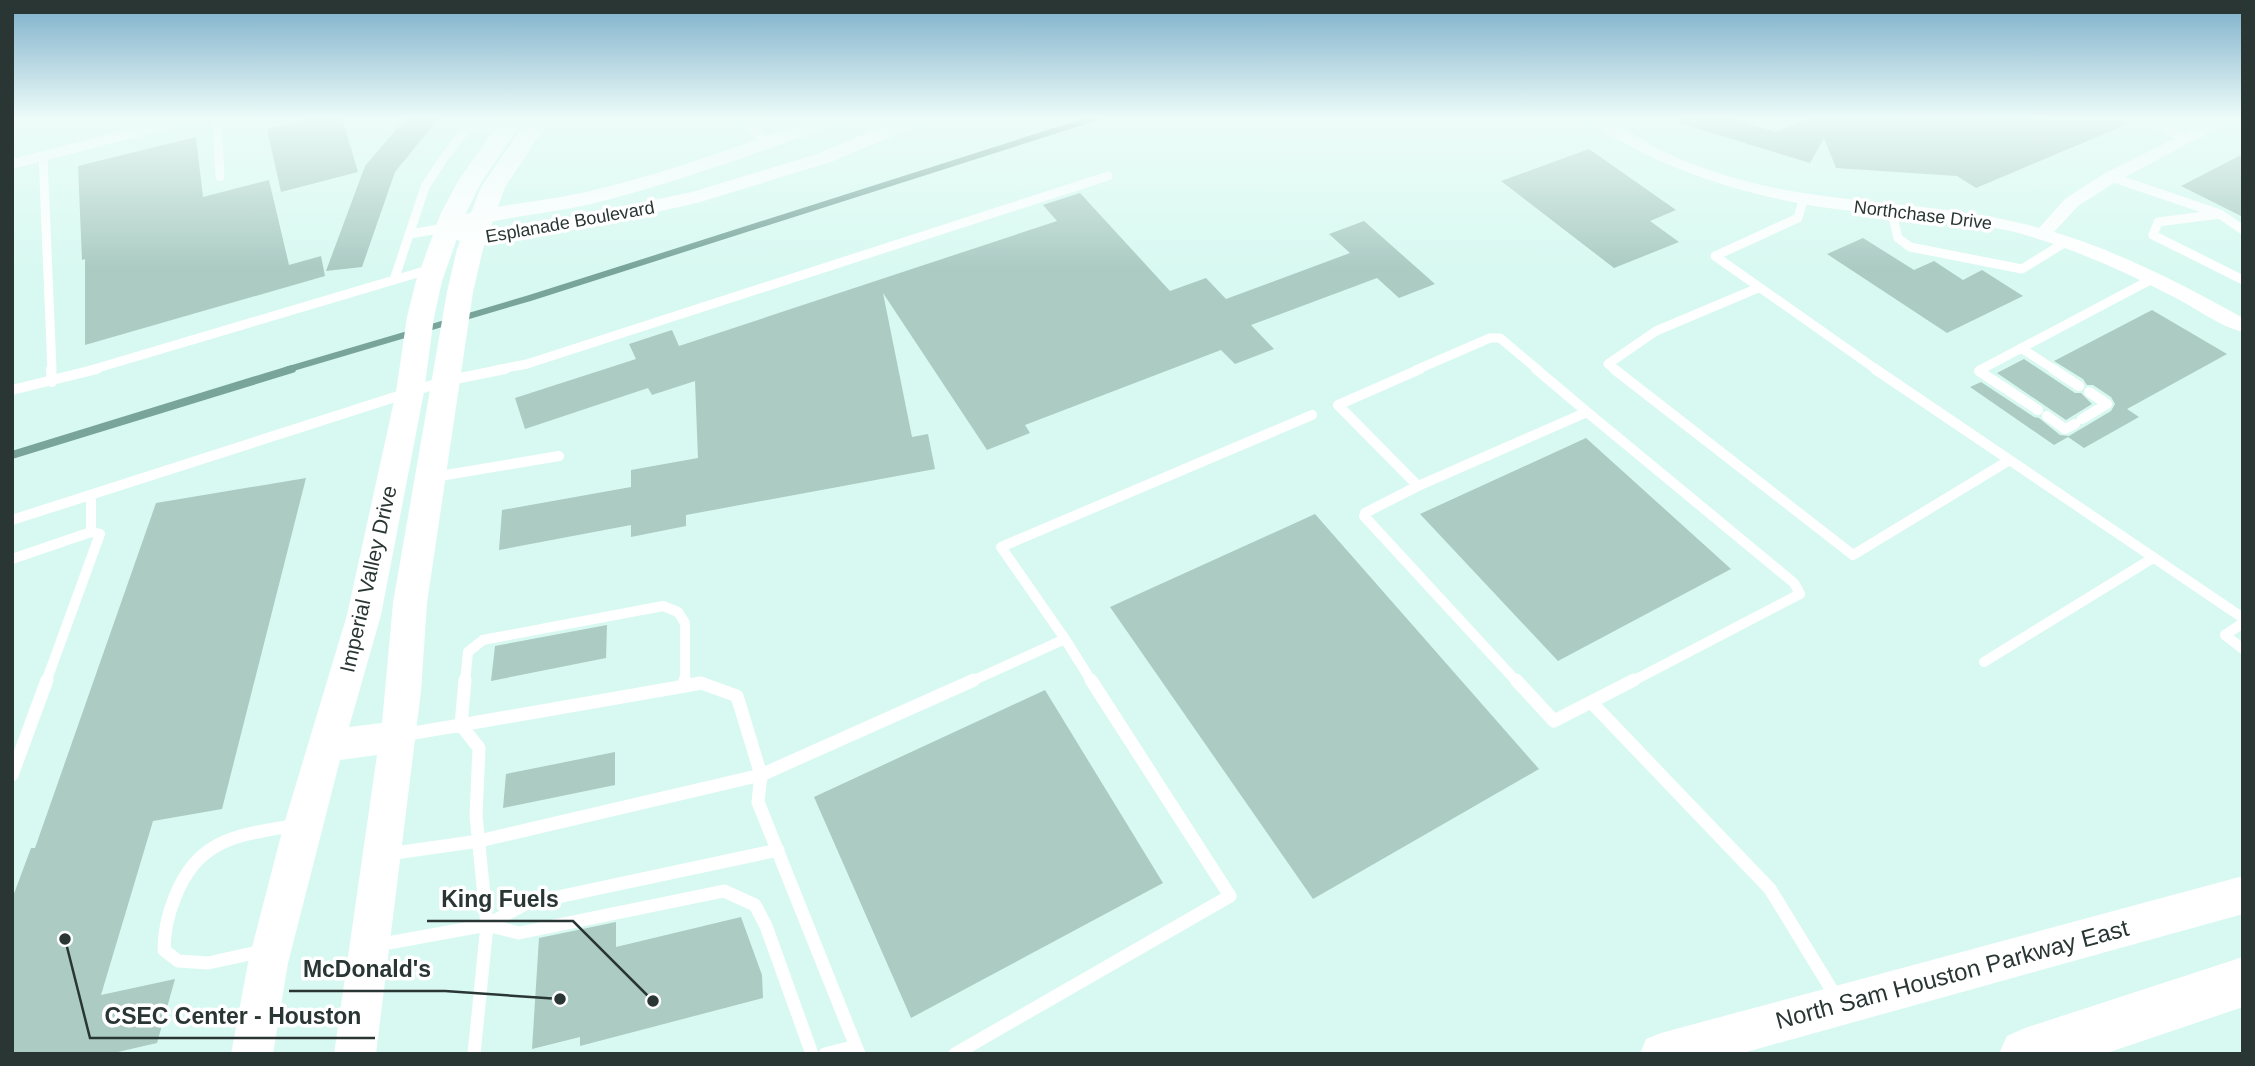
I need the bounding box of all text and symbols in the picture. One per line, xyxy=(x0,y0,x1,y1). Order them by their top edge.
street label: Esplanade Boulevard xyxy=(484,197,656,247)
street label: Northchase Drive xyxy=(1853,197,1993,233)
street label: Imperial Valley Drive xyxy=(335,483,401,675)
callout: King Fuels xyxy=(427,877,573,921)
text: King Fuels xyxy=(441,886,559,912)
street label: North Sam Houston Parkway East xyxy=(1773,914,2132,1034)
callout: McDonald's xyxy=(289,947,445,991)
text: McDonald's xyxy=(303,956,431,982)
callout: CSEC Center - Houston xyxy=(90,994,375,1038)
text: CSEC Center - Houston xyxy=(105,1003,361,1029)

